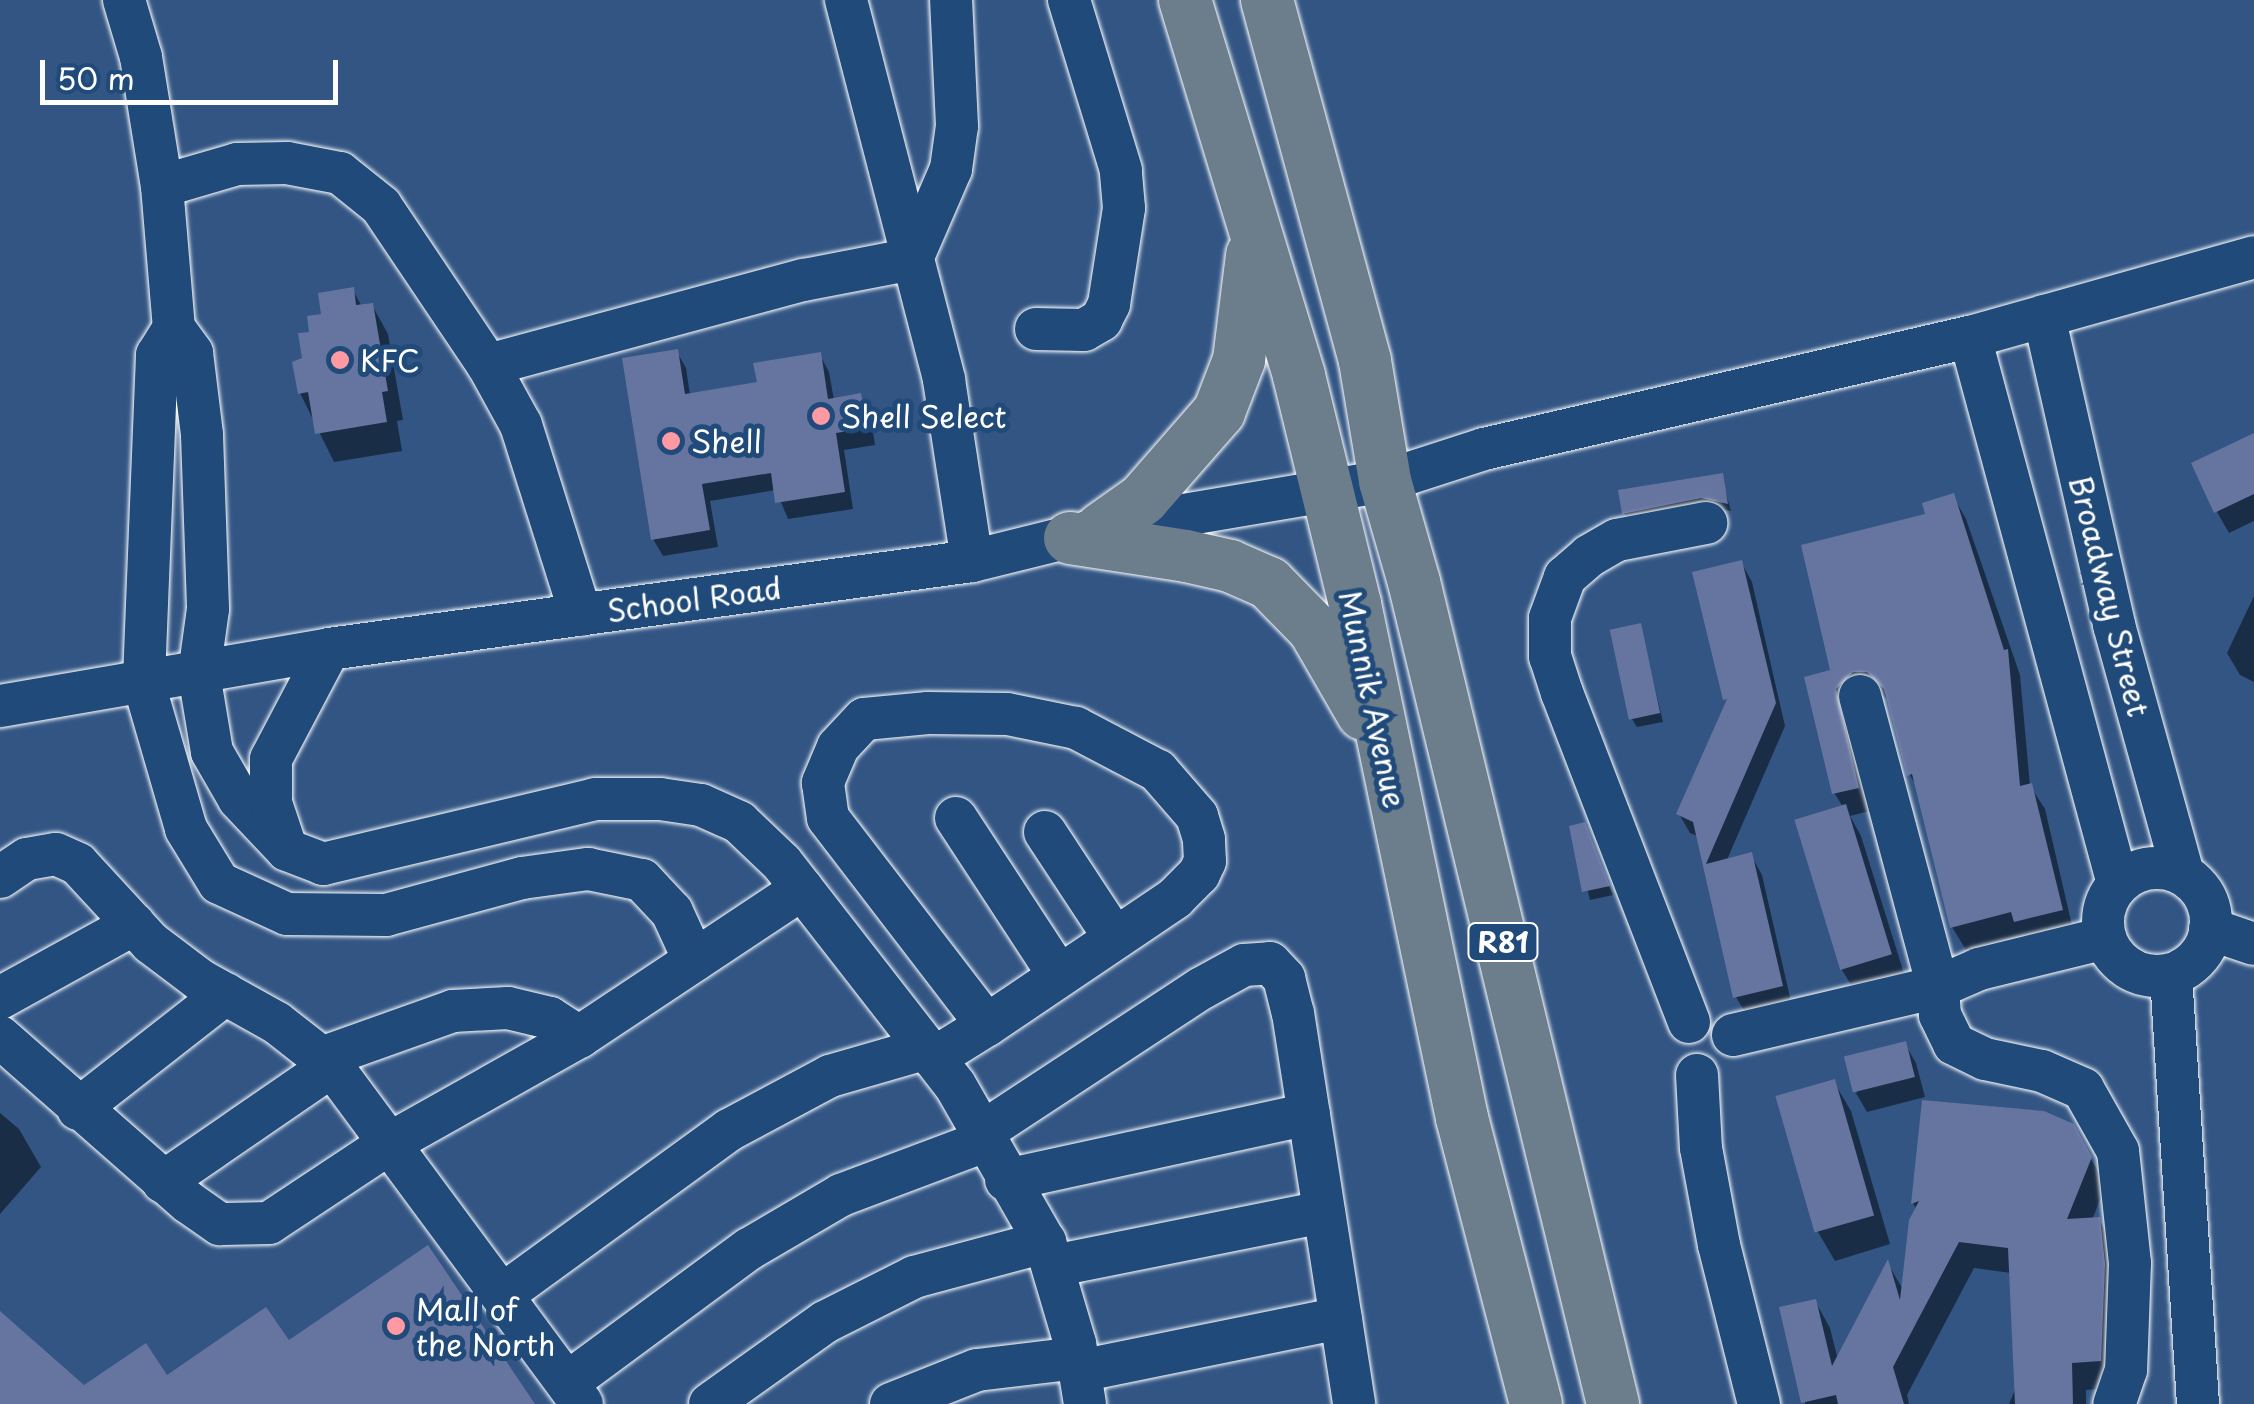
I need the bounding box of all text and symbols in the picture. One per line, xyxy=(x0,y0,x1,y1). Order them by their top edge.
scale bar xyxy=(45,40,342,102)
text: 50 m xyxy=(57,55,135,100)
place label: KFC xyxy=(360,342,420,378)
marker: KFC xyxy=(329,349,351,371)
place label: Shell Select xyxy=(841,398,1009,434)
marker: Shell Select xyxy=(810,405,832,427)
place label: Shell xyxy=(691,423,762,459)
marker: Shell xyxy=(660,430,682,452)
street label: Broadway Street xyxy=(2063,472,2157,720)
street label: School Road xyxy=(604,569,784,629)
street label: Munnik Avenue xyxy=(1332,587,1414,811)
road number: R81 xyxy=(1466,919,1540,965)
place label: Mall of the North xyxy=(416,1291,555,1362)
marker: Mall of the North xyxy=(385,1315,407,1337)

